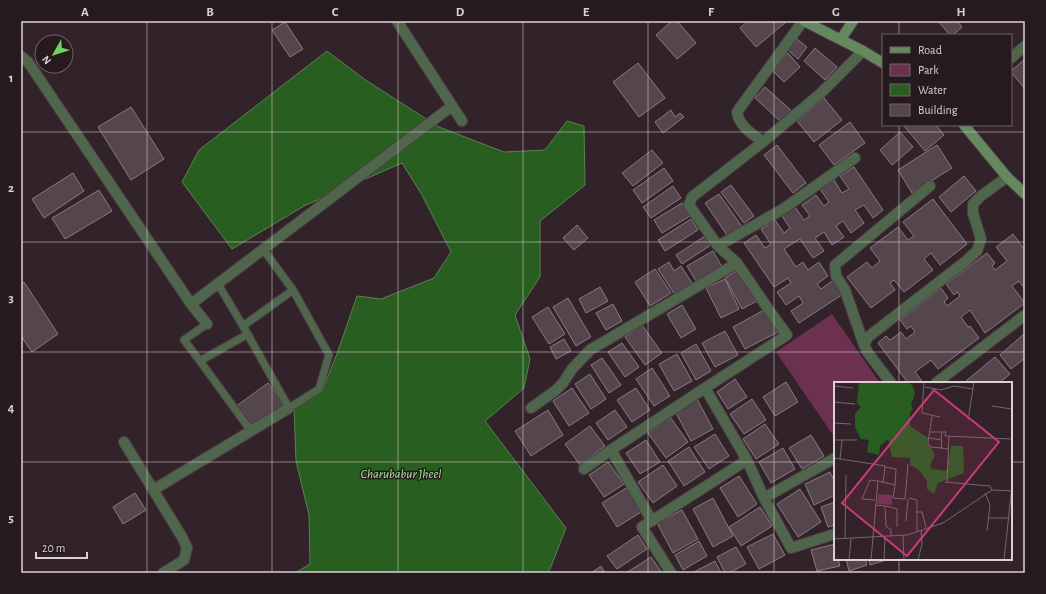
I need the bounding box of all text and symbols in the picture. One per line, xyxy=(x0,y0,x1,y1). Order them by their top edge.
text: A xyxy=(81,6,89,19)
text: B xyxy=(206,6,214,19)
text: C xyxy=(332,6,339,19)
text: D xyxy=(456,6,465,19)
text: E xyxy=(583,6,590,19)
text: F xyxy=(708,6,715,19)
text: G xyxy=(832,6,840,19)
text: H xyxy=(956,6,966,19)
north arrow xyxy=(34,34,74,74)
legend xyxy=(882,34,1012,126)
text: Road xyxy=(918,44,942,56)
text: N xyxy=(40,54,53,66)
text: Park xyxy=(918,64,939,76)
text: 1 xyxy=(9,72,13,85)
text: Water xyxy=(918,84,947,96)
text: Building xyxy=(918,104,958,116)
text: 2 xyxy=(8,182,14,195)
text: 3 xyxy=(8,292,14,305)
inset map xyxy=(834,382,1012,560)
text: 4 xyxy=(8,402,15,415)
water label: Charubabur Jheel xyxy=(360,468,442,481)
text: 5 xyxy=(8,512,14,525)
scale bar xyxy=(36,534,87,560)
text: 20 m xyxy=(42,542,65,554)

